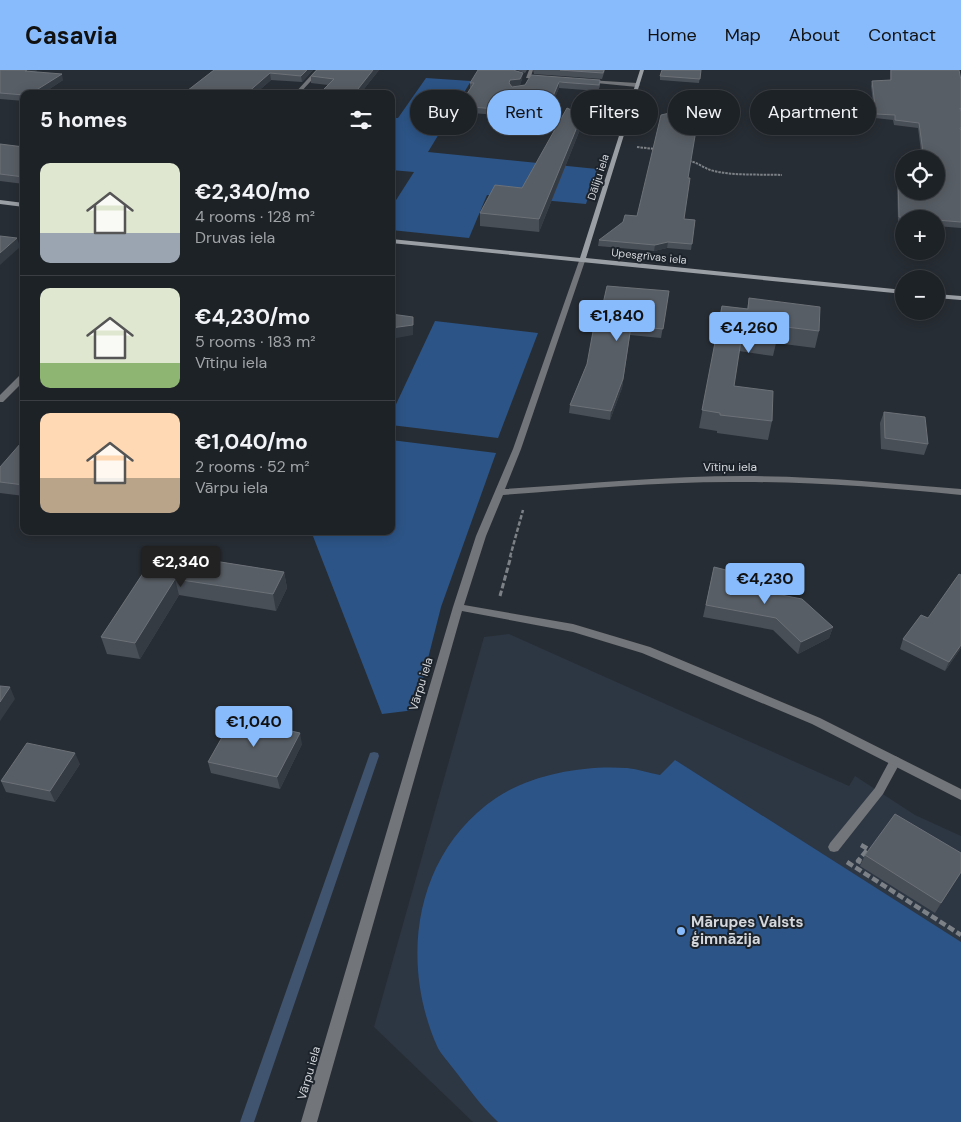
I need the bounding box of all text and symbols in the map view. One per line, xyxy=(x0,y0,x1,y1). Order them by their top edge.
text: Casavia xyxy=(25,20,117,51)
text: Home xyxy=(647,23,697,47)
text: Map xyxy=(725,23,761,47)
text: About xyxy=(789,23,840,47)
text: Contact xyxy=(868,23,936,47)
chip: Buy xyxy=(410,90,477,135)
chip: Rent xyxy=(487,90,561,135)
chip: Filters xyxy=(571,90,658,135)
chip: New xyxy=(668,90,740,135)
chip: Apartment xyxy=(750,90,876,135)
text: 5 homes xyxy=(40,106,127,134)
icon: filters xyxy=(347,106,375,134)
map controls xyxy=(895,150,945,320)
button: locate xyxy=(895,150,945,200)
street label: Dāliju iela xyxy=(584,152,612,202)
text: €2,340/mo xyxy=(195,178,310,206)
icon: home xyxy=(80,183,140,243)
text: 4 rooms · 128 m² xyxy=(195,206,315,227)
button: + xyxy=(895,210,945,260)
text: Druvas iela xyxy=(195,227,275,248)
street label: Upesgrīvas iela xyxy=(611,245,687,267)
button: − xyxy=(895,270,945,320)
pin: €1,840 xyxy=(576,300,658,342)
text: €4,230/mo xyxy=(195,303,310,331)
text: €1,840 xyxy=(590,305,644,326)
icon: home xyxy=(80,308,140,368)
pin: €4,260 xyxy=(708,312,790,354)
text: €4,260 xyxy=(720,317,778,338)
text: 5 rooms · 183 m² xyxy=(195,331,316,352)
text: Vītiņu iela xyxy=(195,352,267,373)
text: €1,040/mo xyxy=(195,428,308,456)
icon: home xyxy=(80,433,140,493)
text: 2 rooms · 52 m² xyxy=(195,456,310,477)
street label: Vītiņu iela xyxy=(703,459,757,475)
text: Vārpu iela xyxy=(195,477,268,498)
pin: €2,340 xyxy=(140,546,222,588)
text: €2,340 xyxy=(152,551,210,572)
pin: €4,230 xyxy=(724,562,806,605)
text: €4,230 xyxy=(736,568,794,589)
street label: Vārpu iela xyxy=(405,655,437,713)
pin: €1,040 xyxy=(213,706,295,748)
text: €1,040 xyxy=(226,711,282,732)
place label: Mārupes Valsts ģimnāzija xyxy=(691,912,803,949)
marker: Mārupes Valsts ģimnāzija xyxy=(675,925,687,937)
street label: Vārpu iela xyxy=(294,1044,324,1102)

